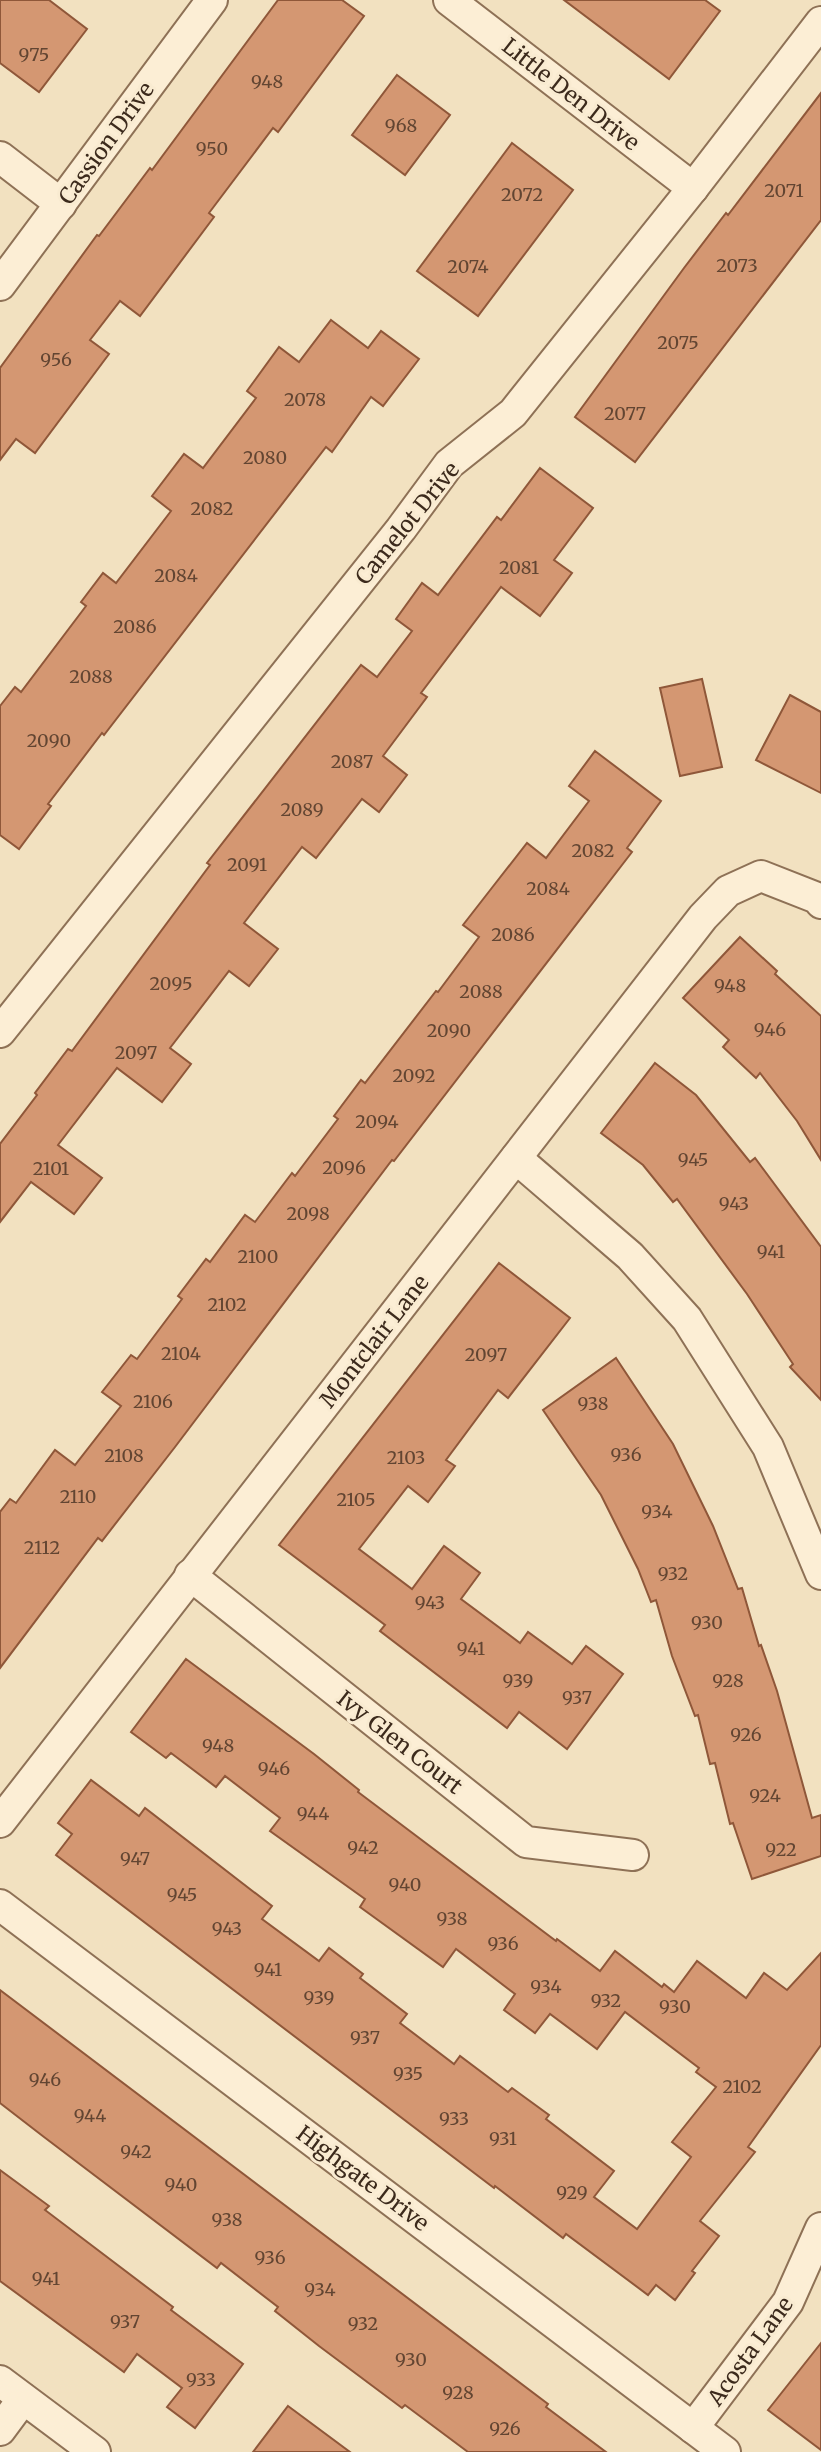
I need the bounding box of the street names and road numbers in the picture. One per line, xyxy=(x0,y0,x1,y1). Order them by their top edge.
street label: Little Den Drive xyxy=(497,32,645,156)
street label: Cassion Drive xyxy=(52,76,160,210)
street label: Camelot Drive xyxy=(349,456,465,590)
street label: Montclair Lane xyxy=(313,1269,435,1413)
street label: Ivy Glen Court xyxy=(332,1684,469,1800)
street label: Highgate Drive xyxy=(291,2119,435,2237)
street label: Acosta Lane xyxy=(701,2291,799,2412)

